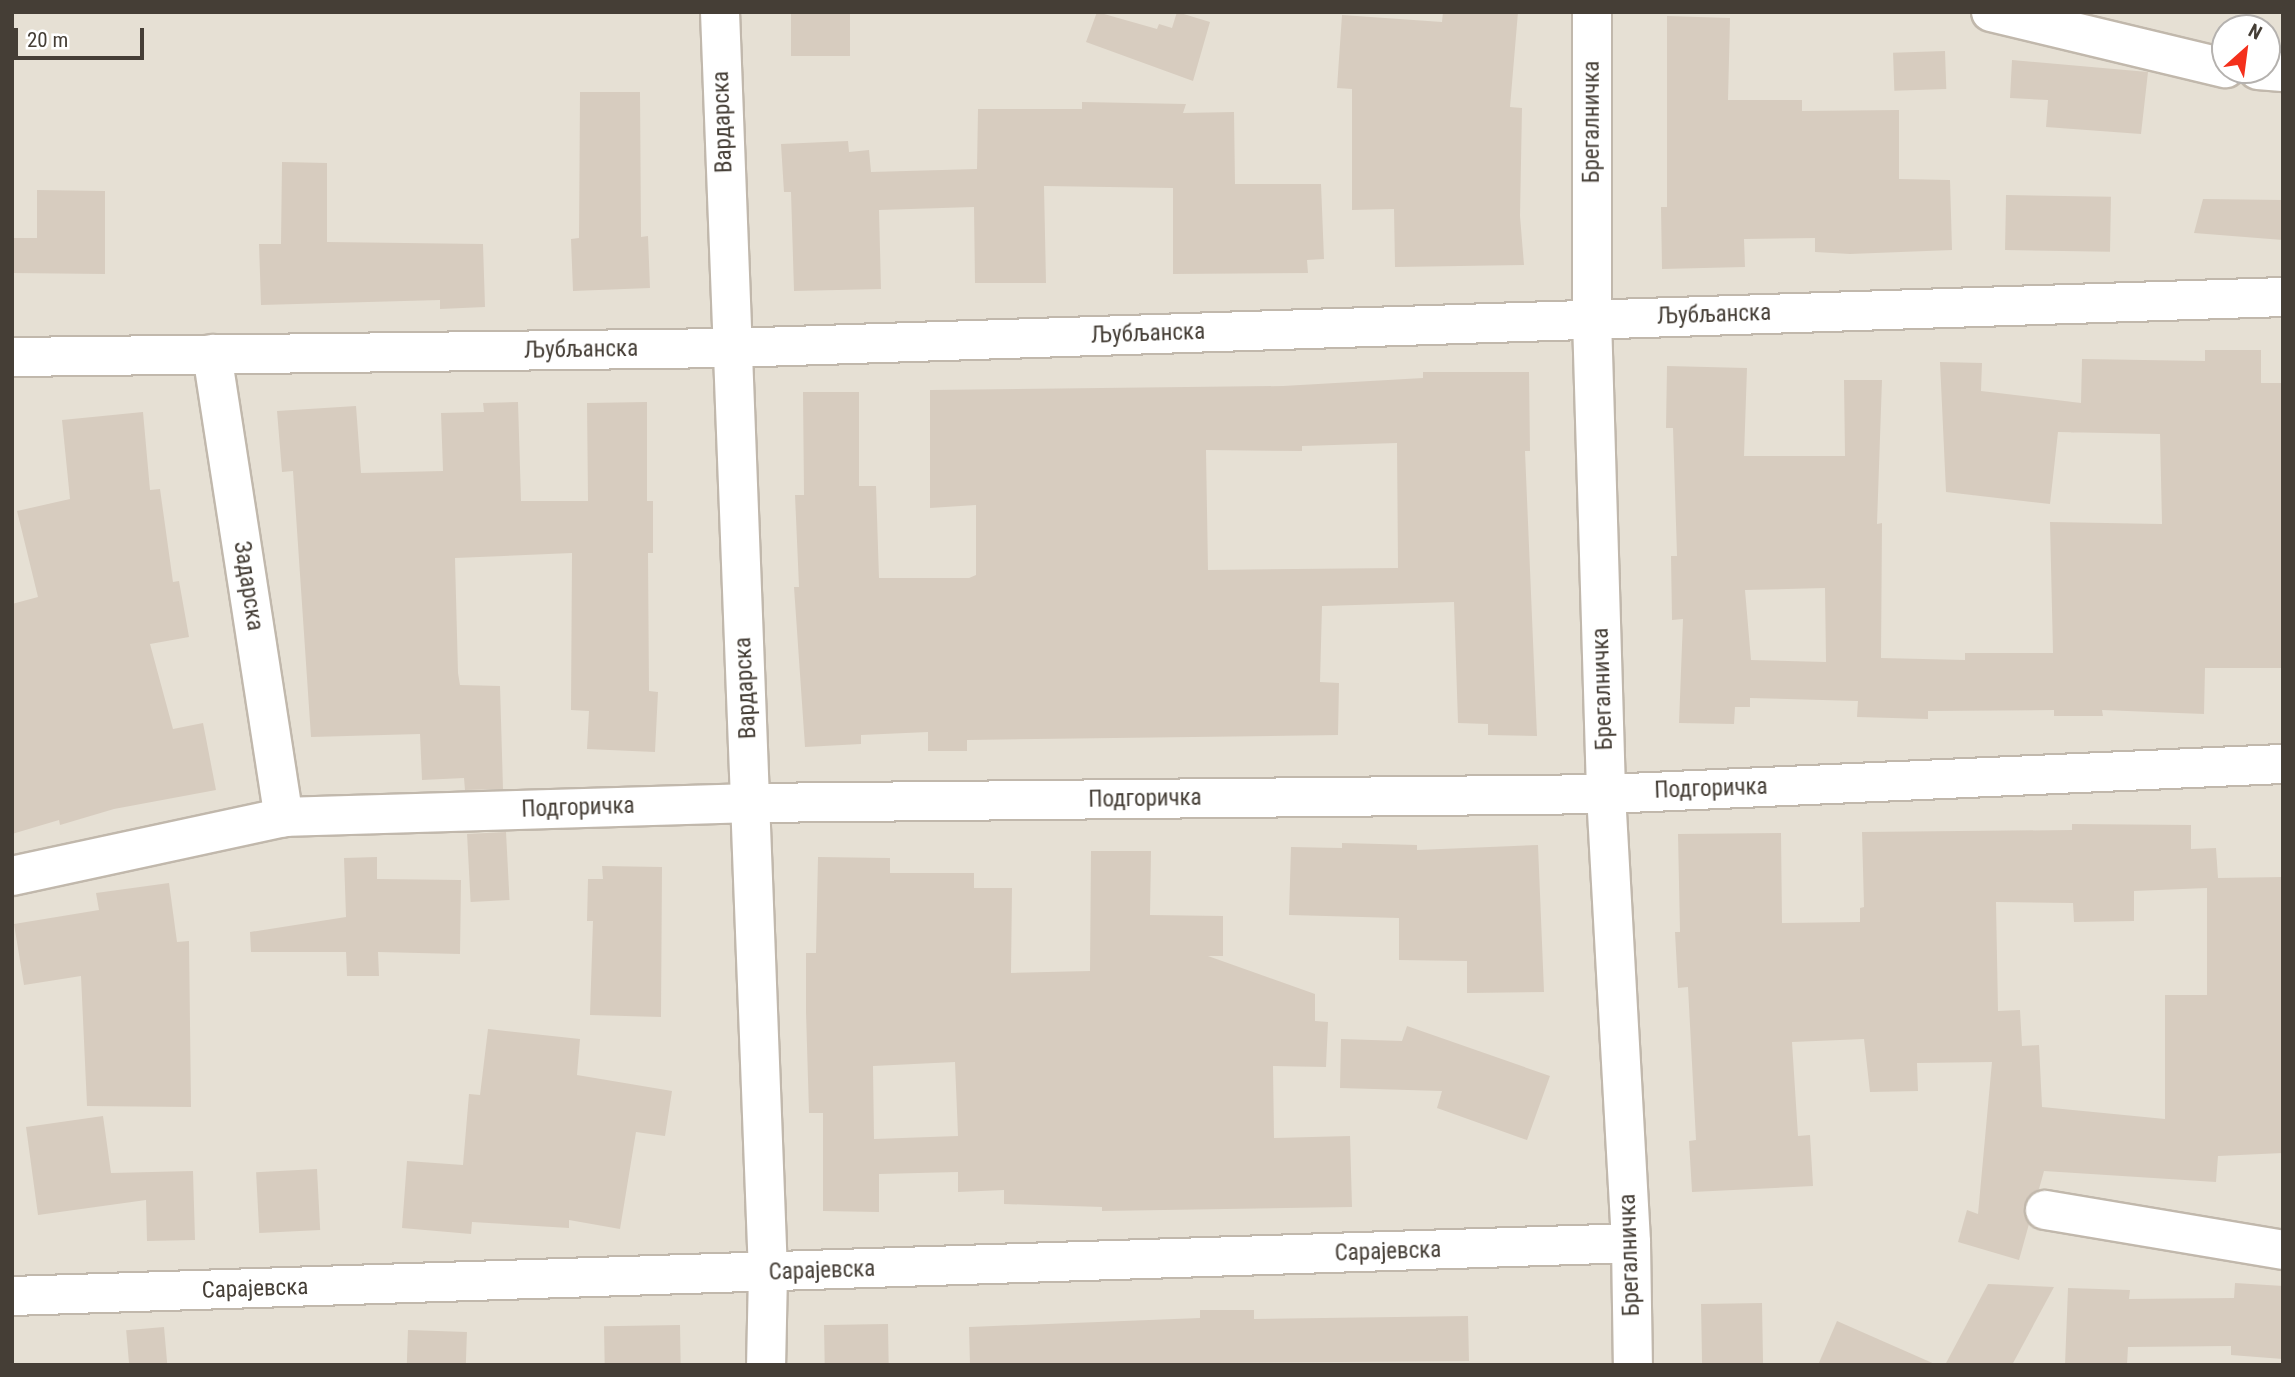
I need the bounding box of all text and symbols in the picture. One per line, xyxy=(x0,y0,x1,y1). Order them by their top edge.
scale bar xyxy=(18,14,147,58)
north arrow xyxy=(2211,14,2281,84)
text: N xyxy=(2245,19,2266,45)
text: 20 m xyxy=(27,28,68,52)
street label: Брегалничка xyxy=(1578,61,1606,183)
street label: Вардарска xyxy=(707,71,739,173)
street label: Љубљанска xyxy=(1656,299,1772,331)
street label: Љубљанска xyxy=(1090,318,1206,350)
street label: Љубљанска xyxy=(524,335,638,365)
street label: Задарска xyxy=(227,539,269,633)
street label: Брегалничка xyxy=(1587,627,1619,751)
street label: Вардарска xyxy=(730,636,762,740)
street label: Подгоричка xyxy=(1654,773,1768,805)
street label: Подгоричка xyxy=(1088,784,1202,814)
street label: Подгоричка xyxy=(521,792,635,824)
street label: Брегалничка xyxy=(1614,1193,1646,1317)
street label: Сарајевска xyxy=(1334,1236,1442,1268)
street label: Сарајевска xyxy=(768,1255,876,1287)
street label: Сарајевска xyxy=(201,1273,309,1305)

